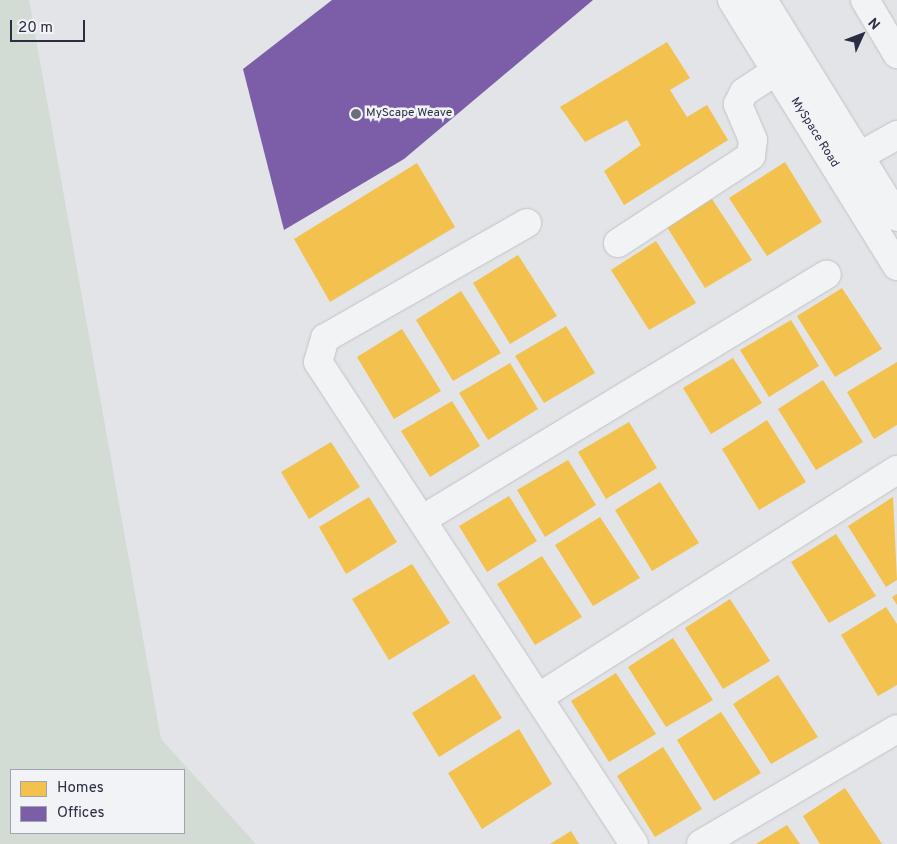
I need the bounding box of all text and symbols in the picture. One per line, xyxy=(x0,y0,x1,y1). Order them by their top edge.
scale bar xyxy=(12,10,88,42)
north arrow xyxy=(837,10,887,60)
text: N xyxy=(864,15,883,34)
text: 20 m xyxy=(18,19,53,38)
street label: MySpace Road xyxy=(787,95,841,171)
place label: MyScape Weave xyxy=(366,107,452,121)
marker: MyScape Weave xyxy=(350,108,362,120)
legend xyxy=(10,769,185,834)
text: Homes xyxy=(57,779,104,798)
text: Offices xyxy=(57,804,104,823)

